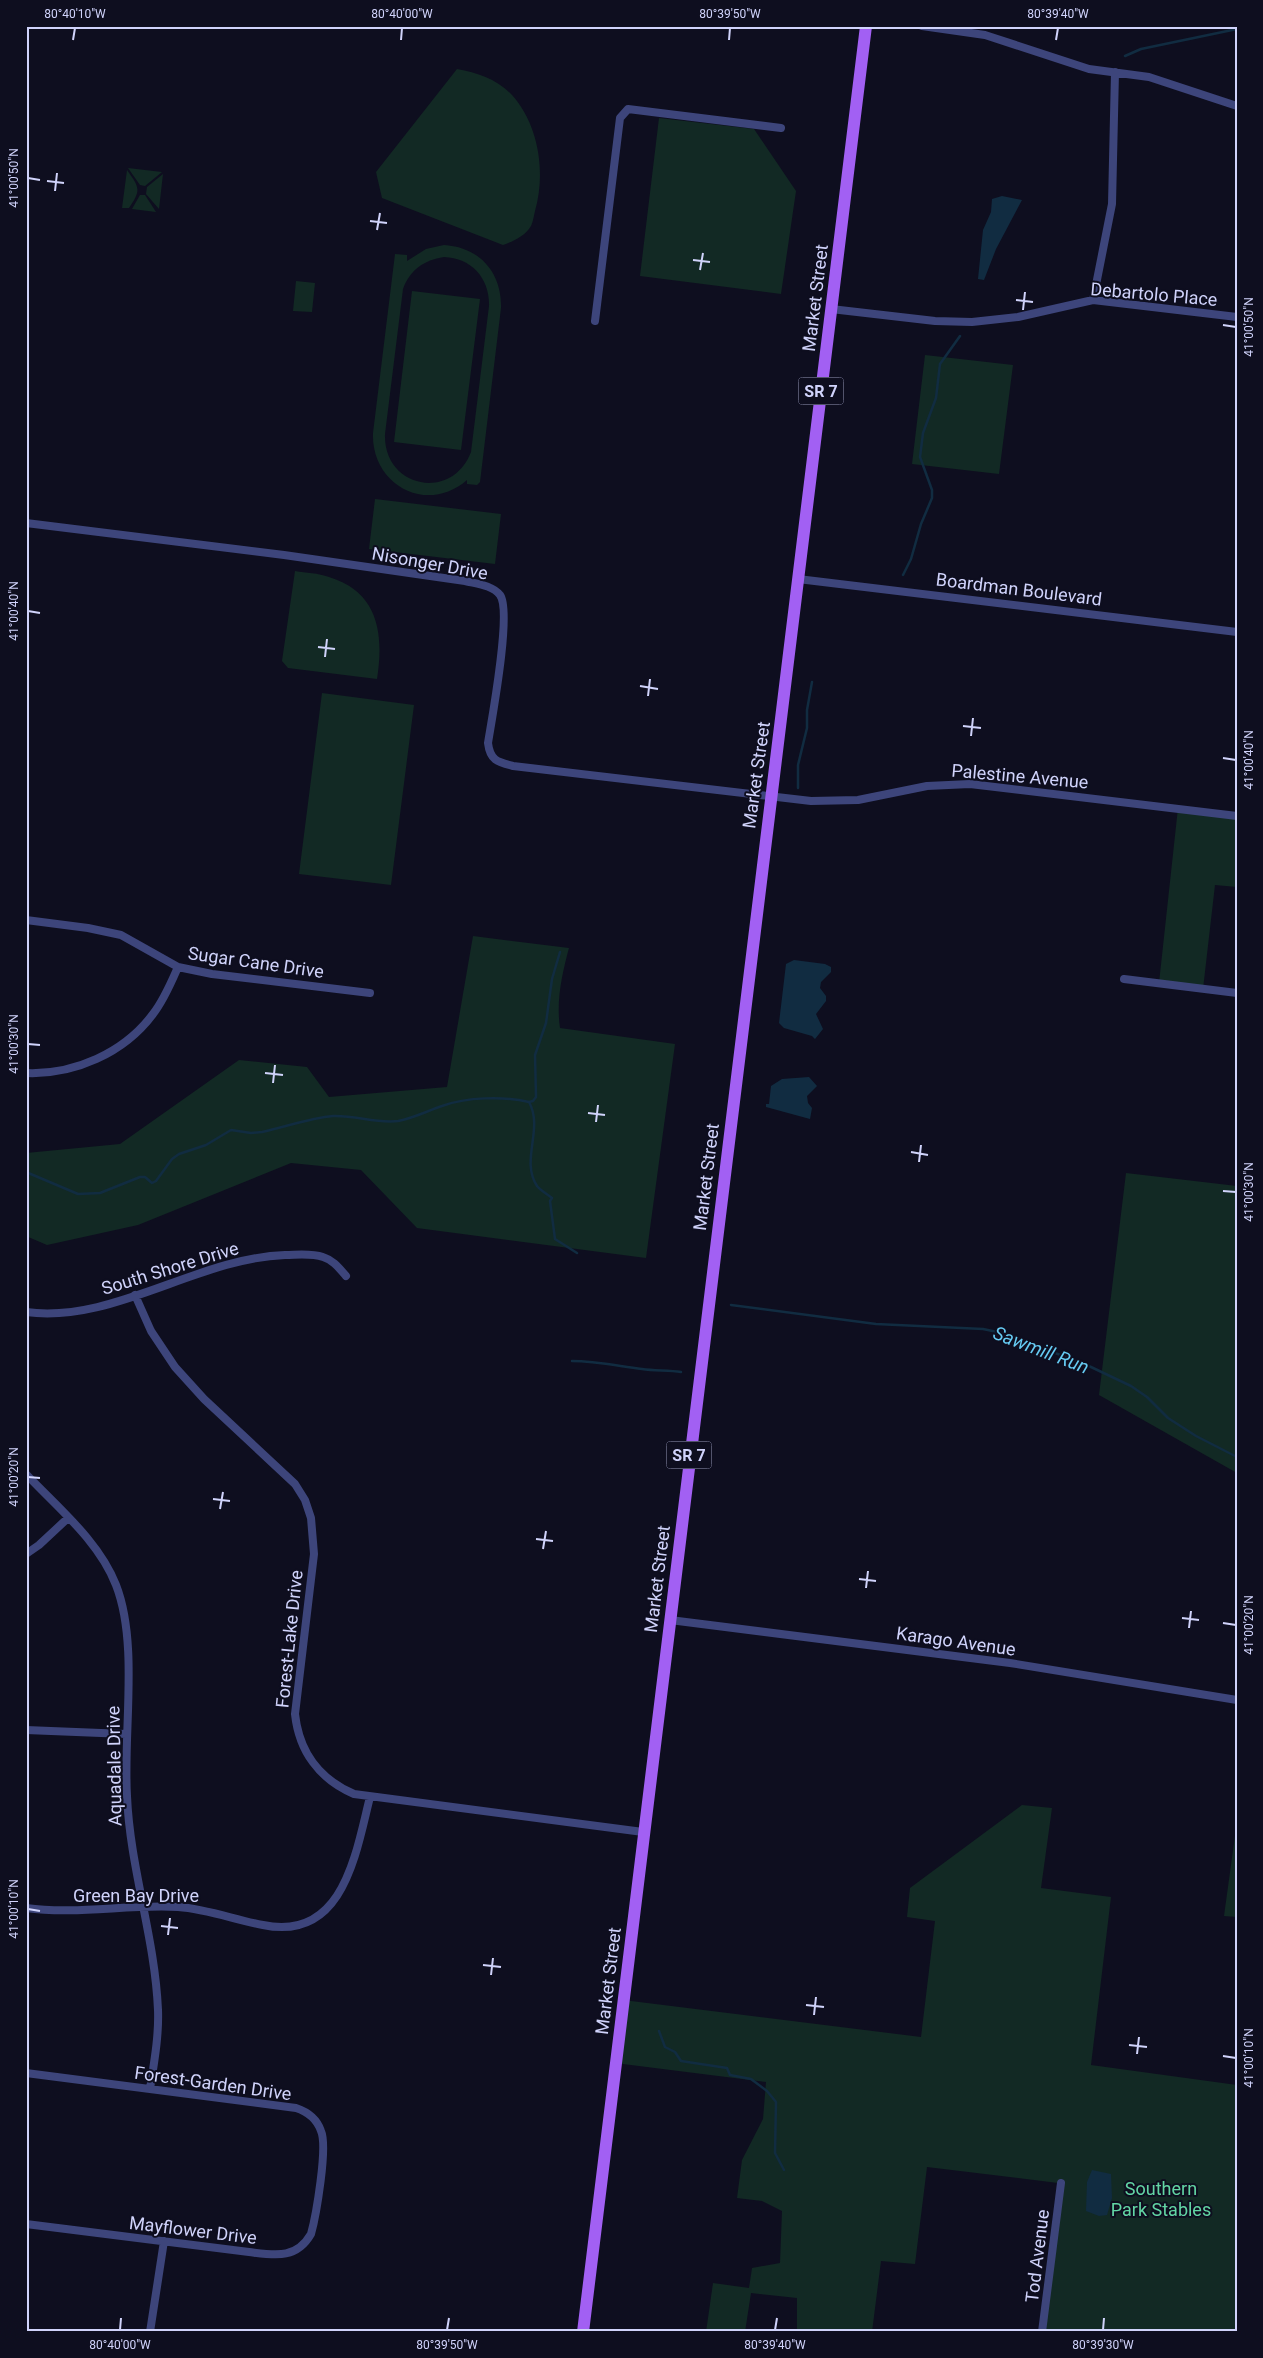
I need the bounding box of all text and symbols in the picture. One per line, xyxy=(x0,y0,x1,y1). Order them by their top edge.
text: 80°40'10"W xyxy=(44,7,106,21)
text: 80°40'00"W xyxy=(371,7,433,21)
text: 80°39'50"W xyxy=(699,7,761,21)
text: 80°39'40"W xyxy=(1027,7,1089,21)
text: 41°00'50"N xyxy=(7,148,21,208)
street label: Market Street xyxy=(798,243,832,353)
street label: Debartolo Place xyxy=(1090,278,1218,310)
text: 41°00'50"N xyxy=(1242,297,1256,357)
road number: SR 7 xyxy=(798,378,844,404)
street label: Nisonger Drive xyxy=(370,542,490,584)
street label: Boardman Boulevard xyxy=(935,568,1103,610)
text: 41°00'40"N xyxy=(7,581,21,641)
street label: Market Street xyxy=(738,720,774,830)
text: 41°00'40"N xyxy=(1242,730,1256,790)
street label: Palestine Avenue xyxy=(951,760,1089,792)
street label: Sugar Cane Drive xyxy=(187,942,325,982)
text: 41°00'30"N xyxy=(7,1014,21,1074)
street label: Market Street xyxy=(689,1122,723,1232)
text: 41°00'30"N xyxy=(1242,1162,1256,1222)
street label: South Shore Drive xyxy=(99,1237,241,1299)
water label: Sawmill Run xyxy=(990,1321,1092,1379)
road number: SR 7 xyxy=(666,1442,712,1468)
text: 41°00'20"N xyxy=(7,1447,21,1507)
street label: Market Street xyxy=(640,1524,674,1634)
street label: Forest-Lake Drive xyxy=(271,1569,307,1709)
text: 41°00'20"N xyxy=(1242,1595,1256,1655)
street label: Karago Avenue xyxy=(895,1622,1017,1660)
street label: Aquadale Drive xyxy=(102,1706,126,1826)
text: 41°00'10"N xyxy=(7,1879,21,1939)
street label: Green Bay Drive xyxy=(73,1885,199,1906)
street label: Market Street xyxy=(591,1926,625,2036)
text: 41°00'10"N xyxy=(1242,2028,1256,2088)
street label: Forest-Garden Drive xyxy=(133,2062,293,2104)
park label: Southern Park Stables xyxy=(1111,2178,1211,2220)
street label: Tod Avenue xyxy=(1021,2208,1053,2304)
street label: Mayflower Drive xyxy=(128,2212,258,2248)
text: 80°40'00"W xyxy=(89,2338,151,2352)
text: 80°39'50"W xyxy=(416,2338,478,2352)
text: 80°39'40"W xyxy=(744,2338,806,2352)
text: 80°39'30"W xyxy=(1072,2338,1134,2352)

